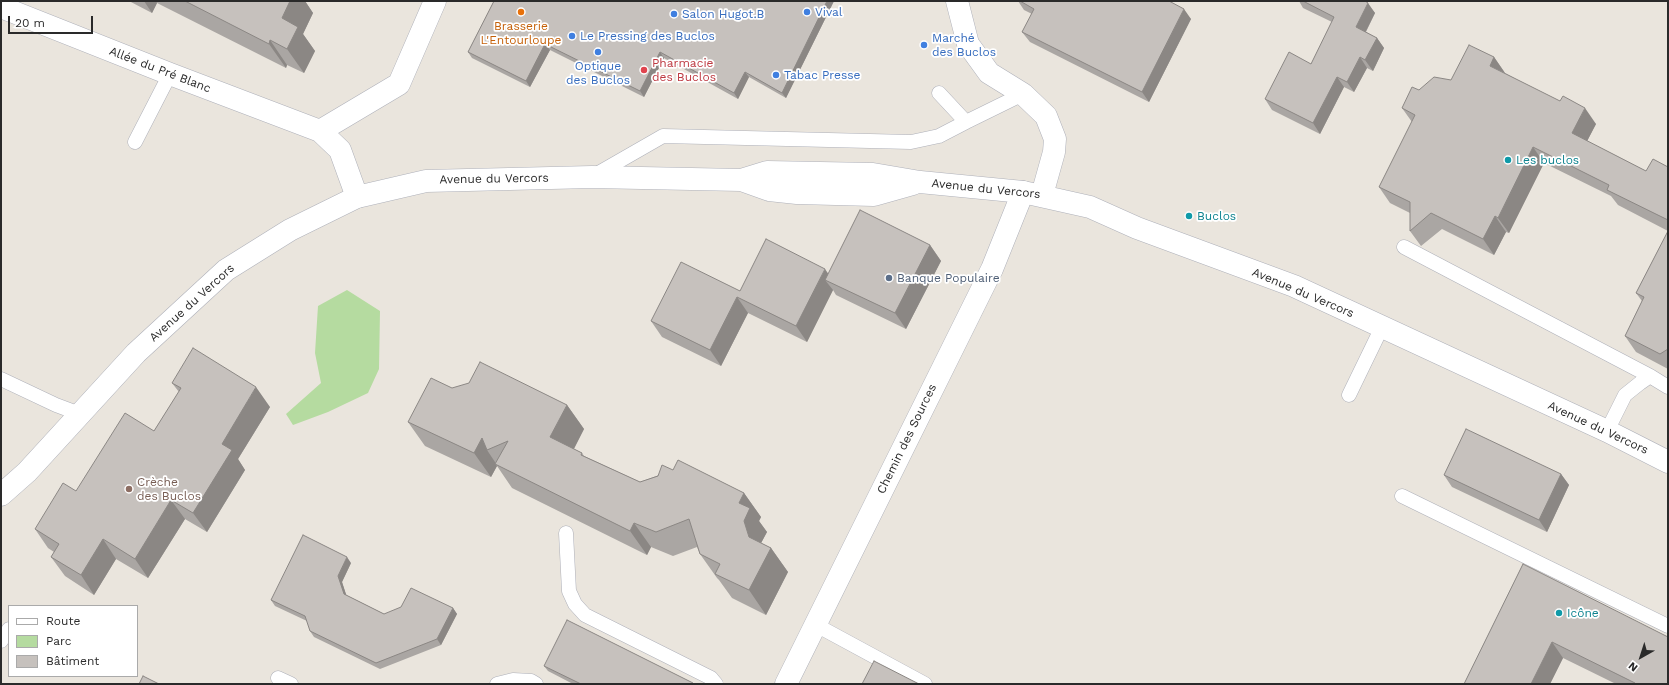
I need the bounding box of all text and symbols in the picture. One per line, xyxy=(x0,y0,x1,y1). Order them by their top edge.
place label: Vival xyxy=(815,5,843,19)
marker: Brasserie L'Entourloupe xyxy=(516,7,526,17)
place label: Salon Hugot.B xyxy=(682,7,764,21)
marker: Vival xyxy=(802,7,812,17)
scale bar xyxy=(10,8,95,34)
marker: Salon Hugot.B xyxy=(669,9,679,19)
text: 20 m xyxy=(15,16,45,30)
place label: Brasserie L'Entourloupe xyxy=(481,19,561,47)
place label: Le Pressing des Buclos xyxy=(580,29,715,43)
marker: Le Pressing des Buclos xyxy=(567,31,577,41)
place label: Marché des Buclos xyxy=(932,31,996,59)
marker: Marché des Buclos xyxy=(919,40,929,50)
street label: Allée du Pré Blanc xyxy=(107,44,213,96)
marker: Optique des Buclos xyxy=(593,47,603,57)
place label: Pharmacie des Buclos xyxy=(652,56,716,84)
place label: Optique des Buclos xyxy=(566,59,630,87)
marker: Pharmacie des Buclos xyxy=(639,65,649,75)
place label: Tabac Presse xyxy=(784,68,860,82)
marker: Tabac Presse xyxy=(771,70,781,80)
place label: Les buclos xyxy=(1516,153,1579,167)
marker: Les buclos xyxy=(1503,155,1513,165)
street label: Avenue du Vercors xyxy=(439,171,549,187)
street label: Avenue du Vercors xyxy=(931,176,1041,202)
place label: Buclos xyxy=(1197,209,1236,223)
marker: Buclos xyxy=(1184,211,1194,221)
street label: Avenue du Vercors xyxy=(147,261,237,345)
street label: Avenue du Vercors xyxy=(1250,265,1356,321)
place label: Banque Populaire xyxy=(897,271,1000,285)
marker: Banque Populaire xyxy=(884,273,894,283)
street label: Chemin des Sources xyxy=(874,382,940,496)
street label: Avenue du Vercors xyxy=(1545,398,1651,458)
place label: Crèche des Buclos xyxy=(137,475,201,503)
marker: Crèche des Buclos xyxy=(124,484,134,494)
legend xyxy=(8,605,138,677)
place label: Icône xyxy=(1567,606,1599,620)
marker: Icône xyxy=(1554,608,1564,618)
text: Route xyxy=(46,614,80,628)
text: Parc xyxy=(46,634,72,648)
north arrow xyxy=(1621,637,1661,677)
text: Bâtiment xyxy=(46,654,99,668)
text: N xyxy=(1626,659,1640,674)

